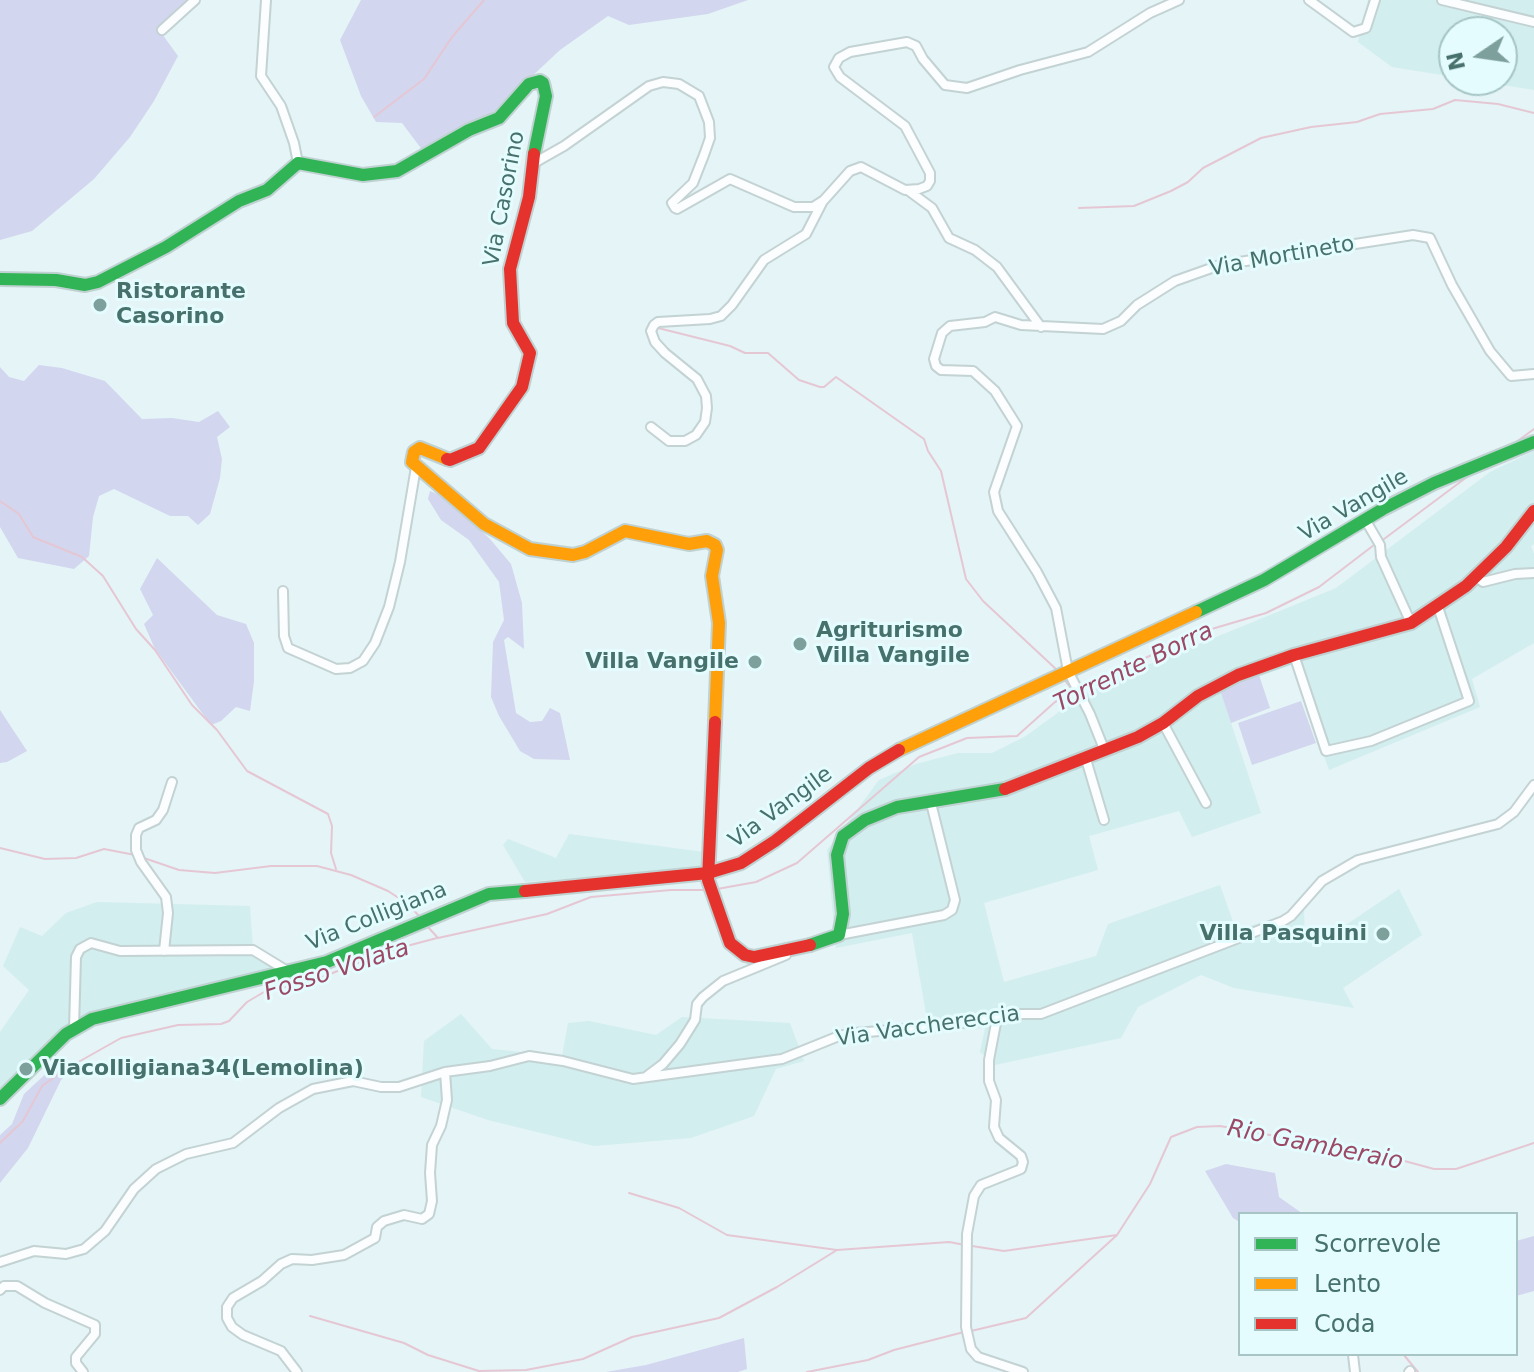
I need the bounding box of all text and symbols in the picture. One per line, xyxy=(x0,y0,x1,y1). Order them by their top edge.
north arrow xyxy=(1438,16,1518,96)
text: N xyxy=(1442,49,1470,73)
street label: Via Casorino xyxy=(479,129,531,269)
street label: Via Mortineto xyxy=(1207,231,1357,283)
place label: Ristorante Casorino xyxy=(116,279,246,330)
marker: Ristorante Casorino xyxy=(91,296,109,314)
street label: Via Vangile xyxy=(1295,464,1413,548)
water label: Torrente Borra xyxy=(1050,617,1218,719)
place label: Agriturismo Villa Vangile xyxy=(816,618,970,670)
marker: Agriturismo Villa Vangile xyxy=(791,635,809,653)
place label: Villa Vangile xyxy=(585,649,739,675)
marker: Villa Vangile xyxy=(746,653,764,671)
street label: Via Vangile xyxy=(724,762,838,854)
street label: Via Colligiana xyxy=(303,877,451,957)
place label: Villa Pasquini xyxy=(1200,921,1367,947)
marker: Villa Pasquini xyxy=(1374,925,1392,943)
water label: Fosso Volata xyxy=(261,934,413,1008)
street label: Via Vacchereccia xyxy=(834,1001,1022,1053)
place label: Viacolligiana34(Lemolina) xyxy=(42,1056,364,1082)
marker: Viacolligiana34(Lemolina) xyxy=(17,1060,35,1078)
water label: Rio Gamberaio xyxy=(1225,1115,1405,1177)
legend xyxy=(1238,1212,1518,1356)
text: Scorrevole xyxy=(1314,1230,1441,1258)
text: Lento xyxy=(1314,1270,1381,1298)
text: Coda xyxy=(1314,1310,1375,1338)

